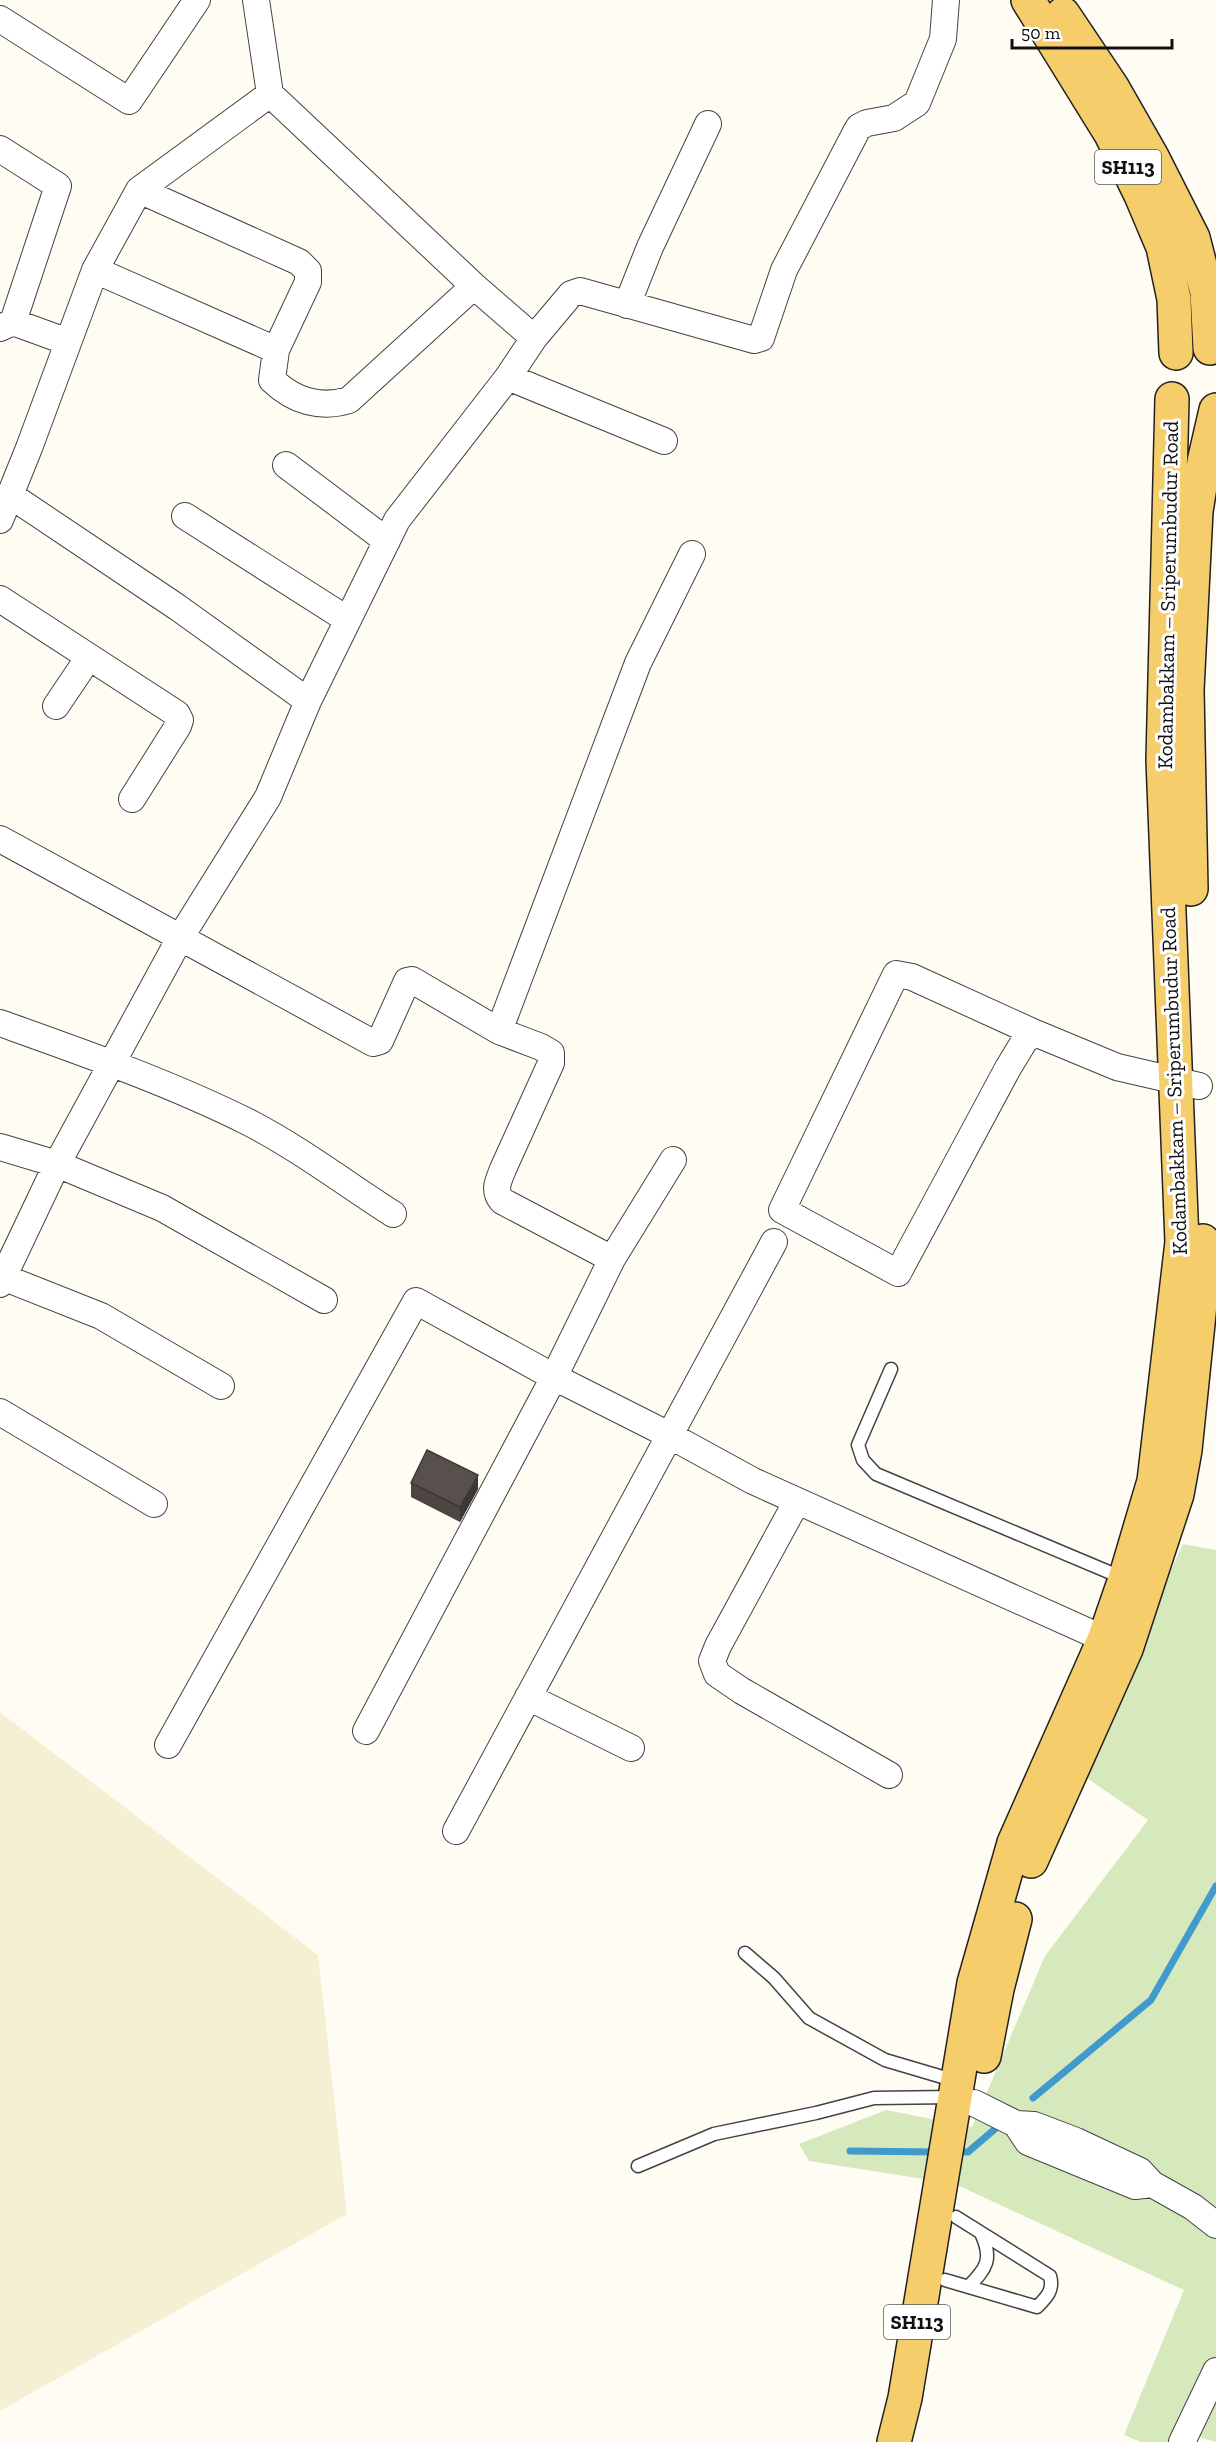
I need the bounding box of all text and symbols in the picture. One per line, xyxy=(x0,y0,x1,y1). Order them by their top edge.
scale bar xyxy=(1012,12,1172,50)
text: 50 m xyxy=(1021,22,1061,44)
road number: SH113 xyxy=(1095,150,1161,184)
street label: Kodambakkam – Sriperumbudur Road xyxy=(1152,420,1183,769)
street label: Kodambakkam – Sriperumbudur Road xyxy=(1155,906,1192,1256)
road number: SH113 xyxy=(884,2305,950,2339)

